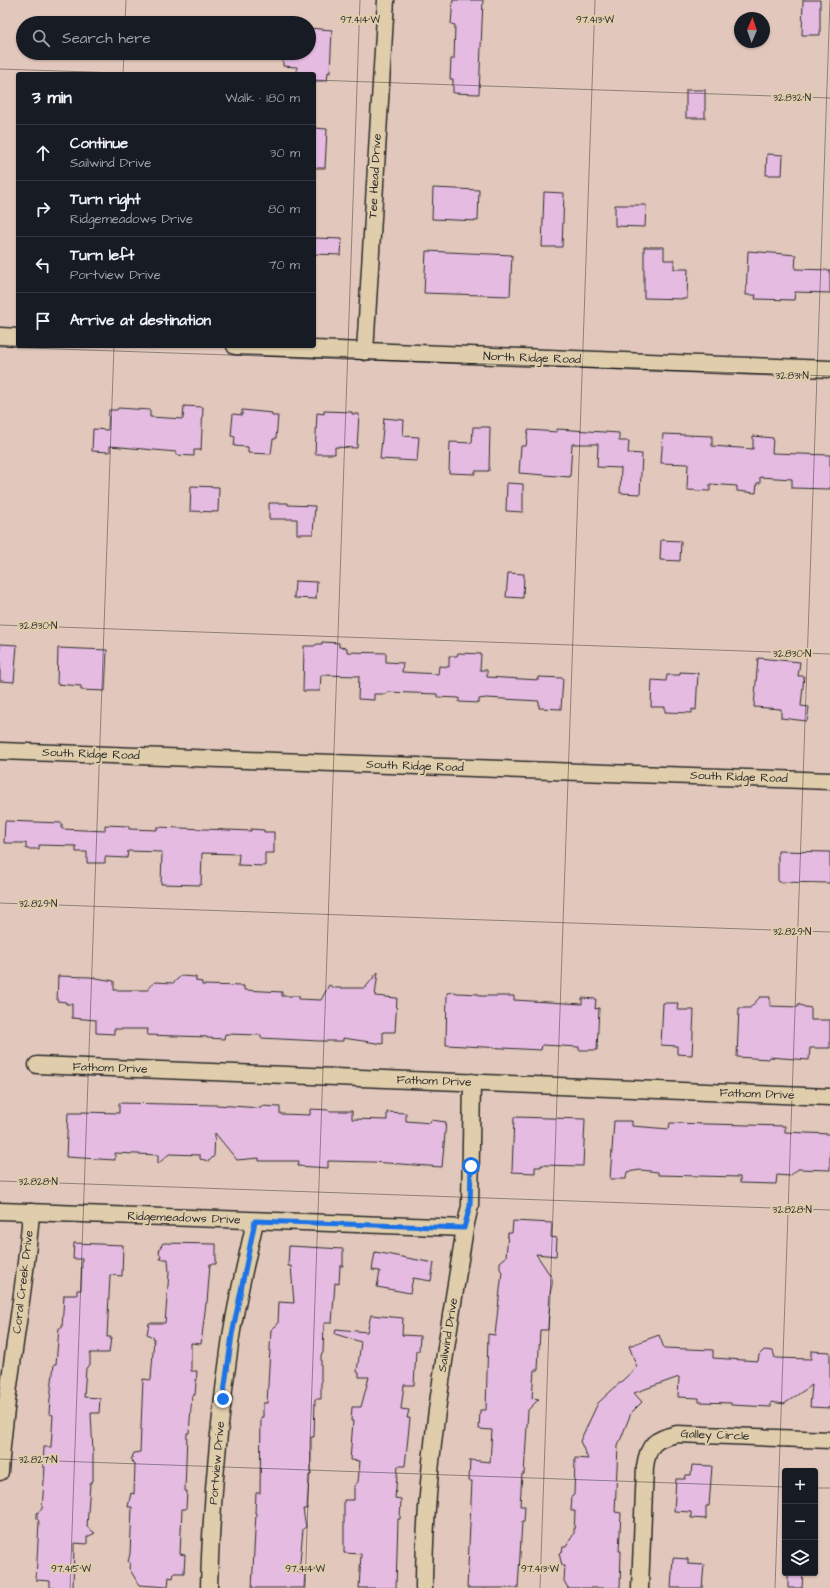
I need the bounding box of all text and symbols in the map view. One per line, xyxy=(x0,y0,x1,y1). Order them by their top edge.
north arrow xyxy=(734,12,770,48)
text: 97.414°W xyxy=(340,13,380,27)
text: 97.413°W xyxy=(576,13,615,27)
search box xyxy=(16,16,316,60)
icon: search xyxy=(30,27,52,49)
text: Search here xyxy=(62,28,151,49)
text: 3 min xyxy=(32,86,72,110)
text: Walk · 180 m xyxy=(225,89,300,107)
text: 32.832°N xyxy=(773,91,811,105)
text: Continue xyxy=(70,133,128,154)
street label: Tee Head Drive xyxy=(364,133,386,219)
icon: ahead xyxy=(32,142,54,164)
text: 30 m xyxy=(270,144,300,162)
text: Sailwind Drive xyxy=(70,154,151,172)
text: Turn right xyxy=(70,189,141,210)
icon: right xyxy=(32,198,54,220)
text: 80 m xyxy=(268,200,300,218)
text: Ridgemeadows Drive xyxy=(70,210,193,228)
text: Turn left xyxy=(70,245,134,266)
icon: left xyxy=(32,254,54,276)
text: 70 m xyxy=(268,256,300,274)
text: Portview Drive xyxy=(70,266,161,284)
icon: arrive xyxy=(32,310,54,332)
text: Arrive at destination xyxy=(70,310,211,331)
street label: North Ridge Road xyxy=(483,348,581,369)
text: 32.831°N xyxy=(775,369,809,383)
text: 32.830°N xyxy=(19,619,57,633)
text: 32.830°N xyxy=(773,647,811,661)
street label: South Ridge Road xyxy=(42,744,140,765)
street label: South Ridge Road xyxy=(366,756,464,777)
street label: South Ridge Road xyxy=(690,767,788,788)
text: 32.829°N xyxy=(19,897,57,911)
text: 32.829°N xyxy=(773,925,811,939)
street label: Fathom Drive xyxy=(72,1058,148,1078)
street label: Fathom Drive xyxy=(396,1071,472,1091)
street label: Fathom Drive xyxy=(719,1084,795,1104)
route start xyxy=(462,1157,480,1175)
text: 32.828°N xyxy=(18,1175,58,1189)
text: 32.828°N xyxy=(772,1203,812,1217)
street label: Ridgemeadows Drive xyxy=(127,1208,242,1229)
street label: Coral Creek Drive xyxy=(8,1229,38,1335)
street label: Sailwind Drive xyxy=(434,1296,462,1373)
route end xyxy=(214,1390,232,1408)
street label: Portview Drive xyxy=(205,1420,229,1506)
street label: Galley Circle xyxy=(680,1425,750,1446)
text: 32.827°N xyxy=(18,1453,58,1467)
map controls xyxy=(782,1468,818,1576)
button: + xyxy=(782,1468,818,1504)
button: − xyxy=(782,1504,818,1540)
button: layers xyxy=(782,1540,818,1576)
text: 97.415°W xyxy=(51,1562,92,1576)
text: 97.414°W xyxy=(285,1562,325,1576)
text: 97.413°W xyxy=(521,1562,560,1576)

